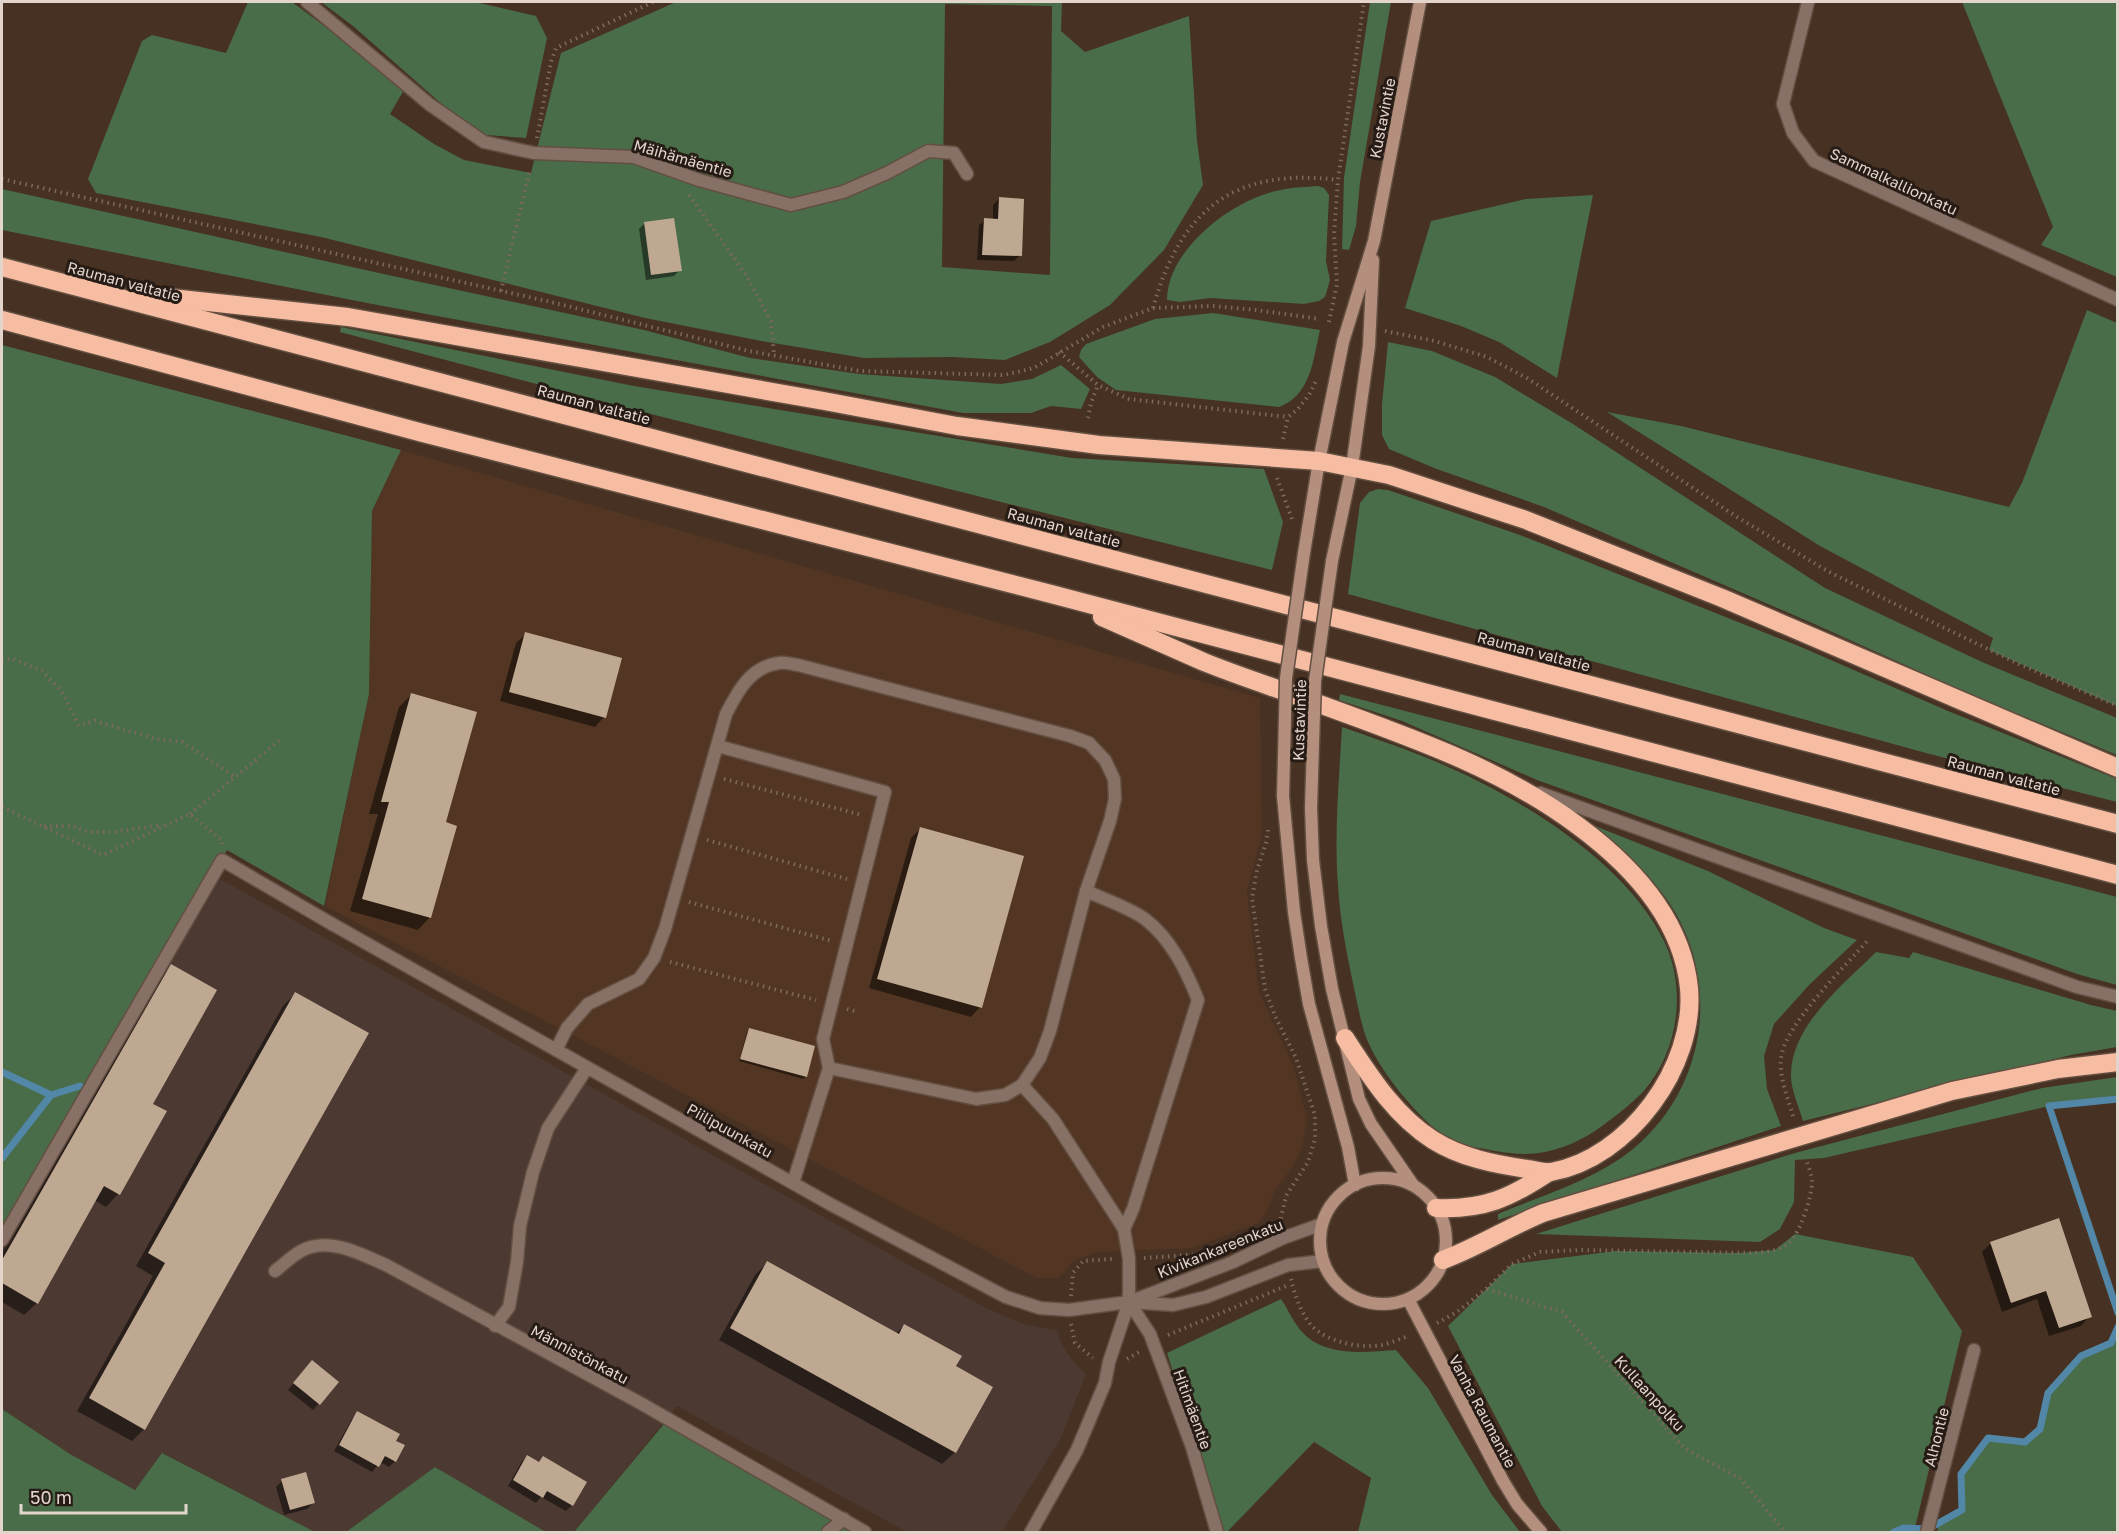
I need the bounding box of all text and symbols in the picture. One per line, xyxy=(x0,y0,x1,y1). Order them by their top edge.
street label: Kustavintie xyxy=(1365,76,1399,160)
street label: Mäihämäentie xyxy=(632,135,734,181)
street label: Sammalkallionkatu xyxy=(1828,144,1960,218)
street label: Rauman valtatie xyxy=(66,257,183,305)
street label: Rauman valtatie xyxy=(536,380,653,428)
street label: Rauman valtatie xyxy=(1006,503,1123,551)
street label: Rauman valtatie xyxy=(1476,627,1593,675)
street label: Kustavintie xyxy=(1289,679,1309,761)
street label: Rauman valtatie xyxy=(1946,751,2063,799)
street label: Piilipuunkatu xyxy=(684,1099,776,1161)
street label: Kivikankareenkatu xyxy=(1155,1215,1285,1281)
street label: Männistönkatu xyxy=(528,1321,632,1387)
street label: Vanha Raumantie xyxy=(1446,1351,1521,1471)
street label: Kullaanpolku xyxy=(1611,1351,1689,1435)
street label: Hitimäentie xyxy=(1170,1367,1216,1452)
street label: Alhontie xyxy=(1920,1405,1952,1469)
scale bar xyxy=(21,1477,186,1515)
text: 50 m xyxy=(30,1486,72,1508)

